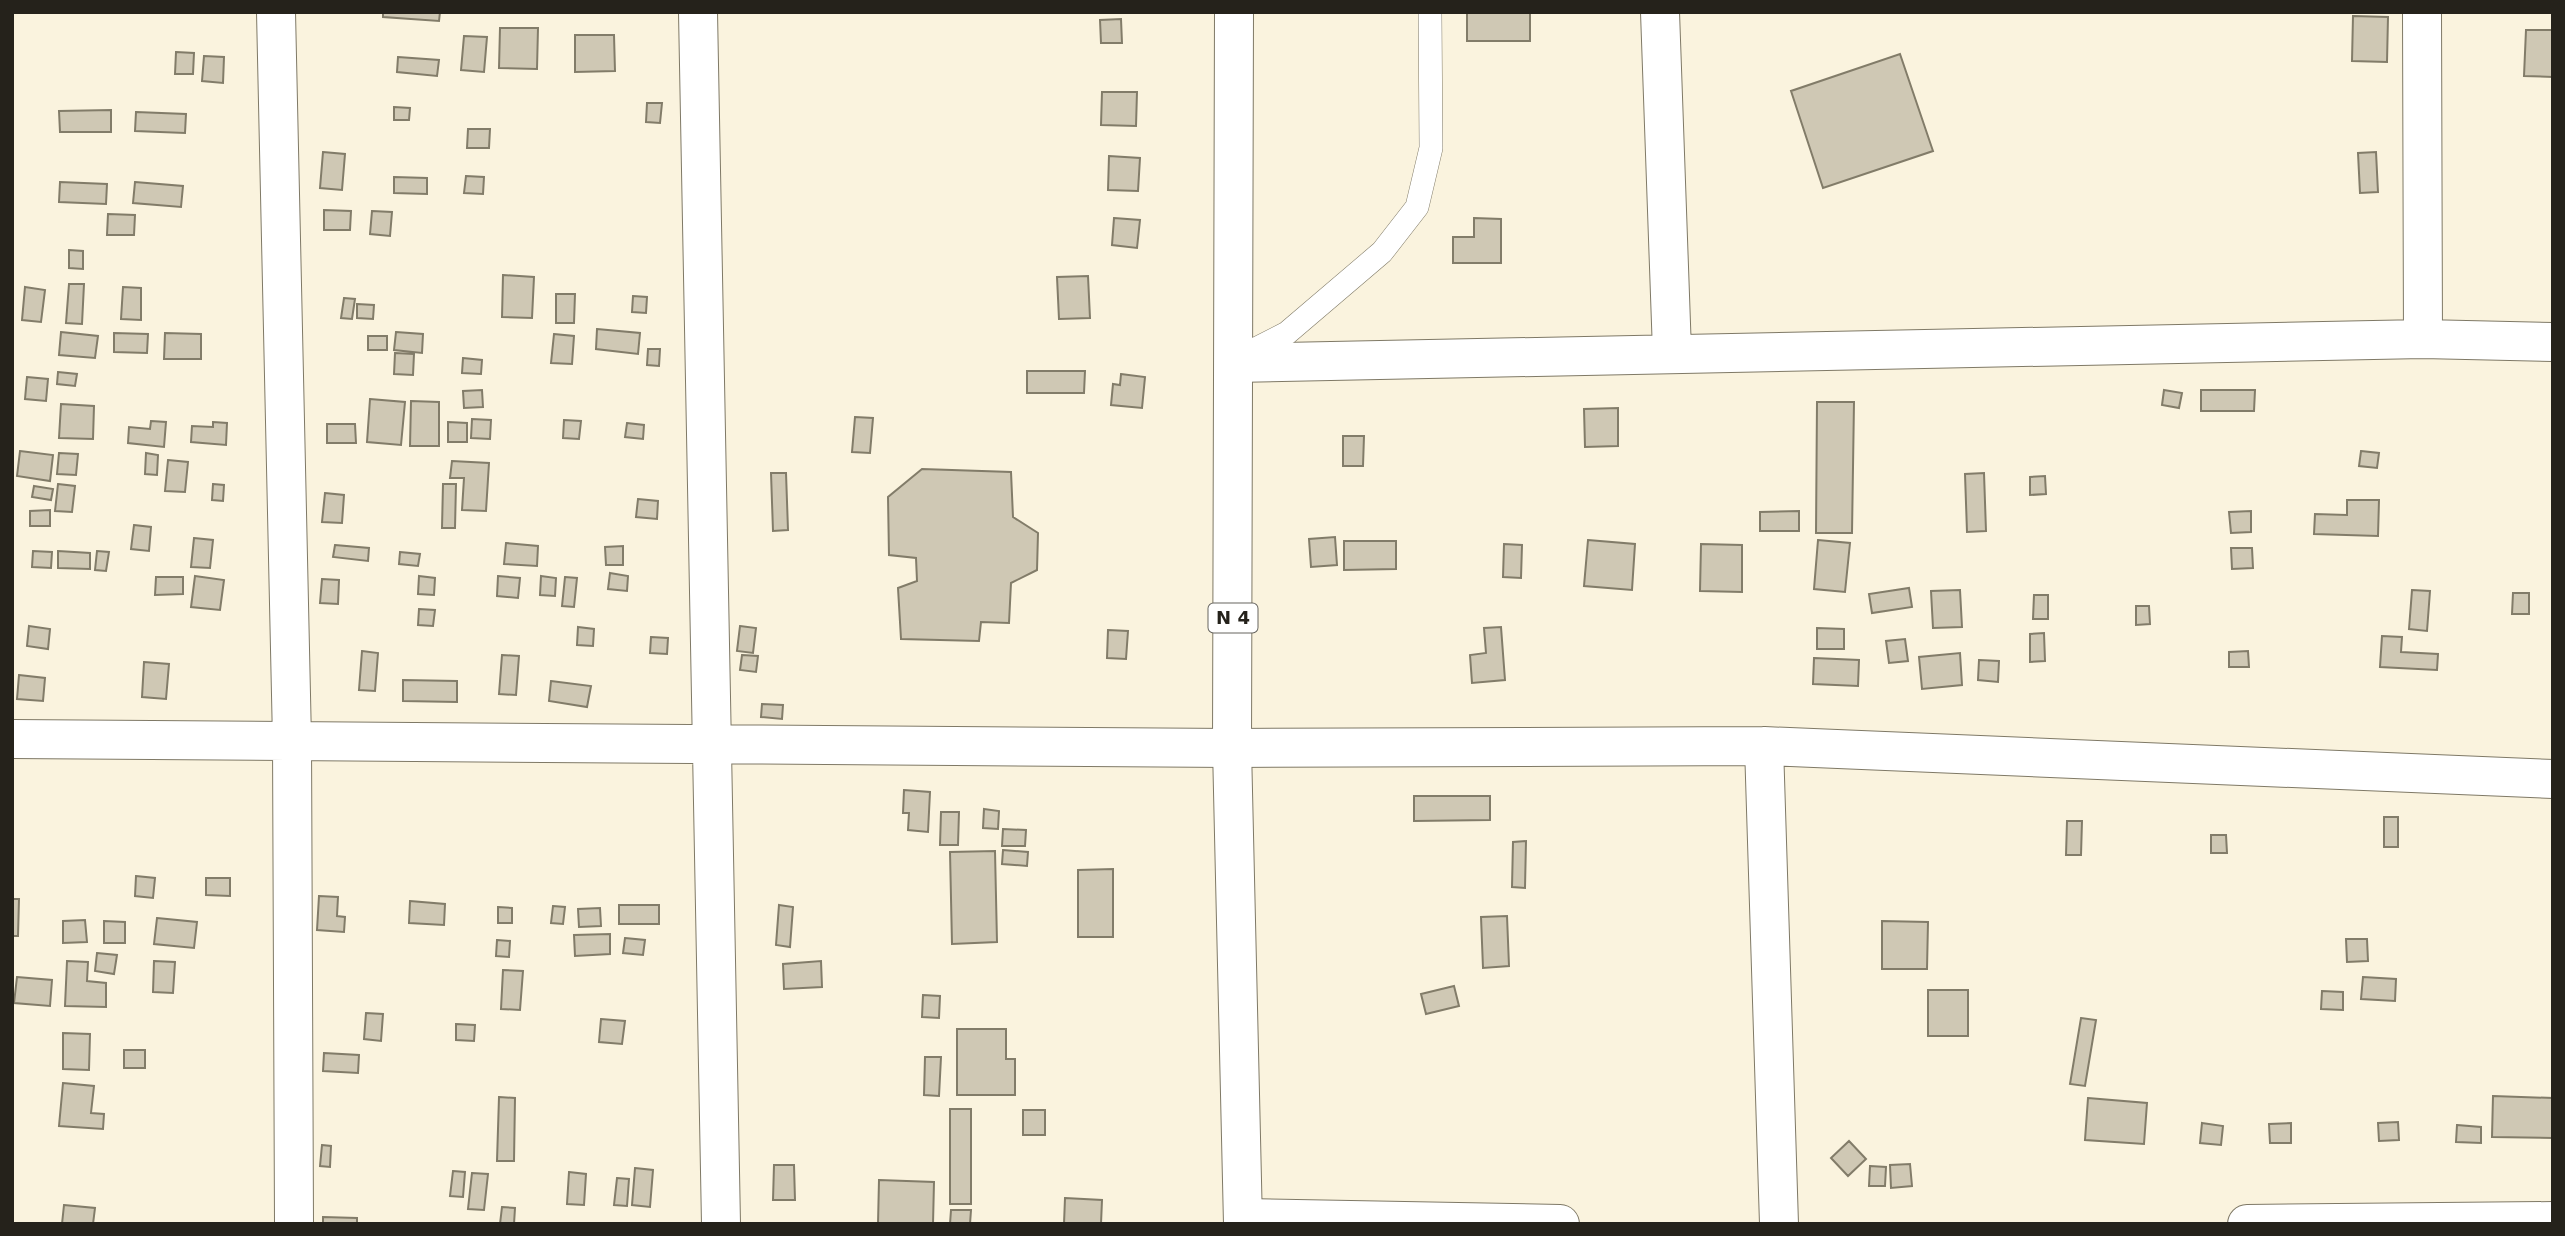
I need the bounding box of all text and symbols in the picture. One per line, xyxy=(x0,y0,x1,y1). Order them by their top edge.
road number: N 4 xyxy=(1208,604,1258,632)

